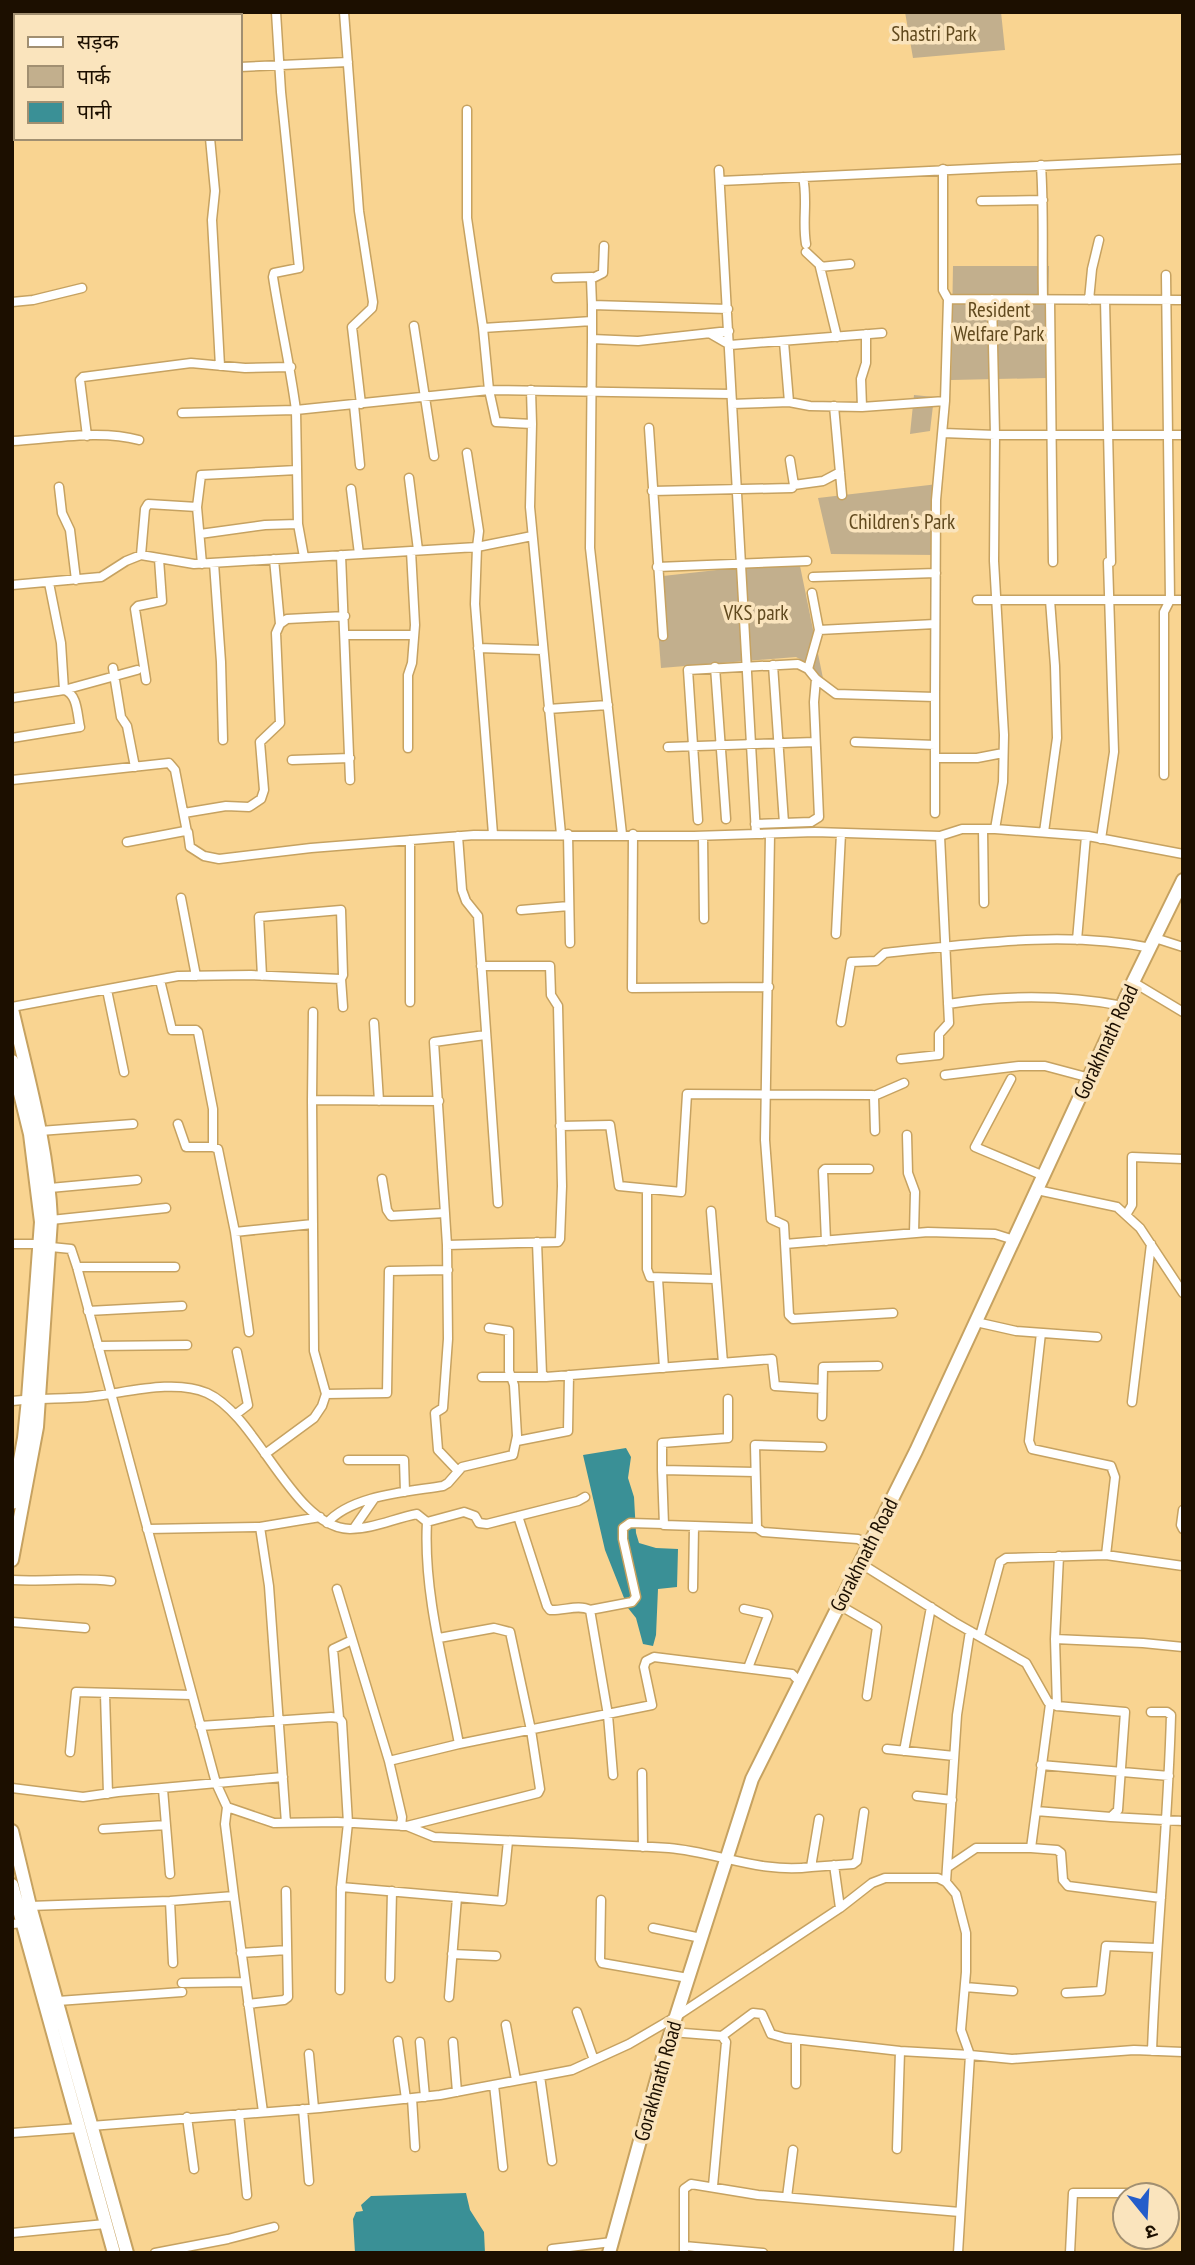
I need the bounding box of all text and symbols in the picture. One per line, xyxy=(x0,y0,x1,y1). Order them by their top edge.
legend xyxy=(14,14,242,140)
park label: Shastri Park xyxy=(891,20,977,47)
text: सड़क xyxy=(77,28,119,55)
text: पार्क xyxy=(77,63,111,90)
text: पानी xyxy=(77,98,112,125)
park label: Resident Welfare Park xyxy=(954,296,1044,347)
park label: Children's Park xyxy=(849,508,955,535)
park label: VKS park xyxy=(723,599,788,626)
street label: Gorakhnath Road xyxy=(1067,980,1144,1104)
street label: Gorakhnath Road xyxy=(823,1493,904,1616)
street label: Gorakhnath Road xyxy=(627,2018,688,2144)
north arrow xyxy=(1111,2181,1181,2251)
text: उ xyxy=(1141,2219,1160,2246)

